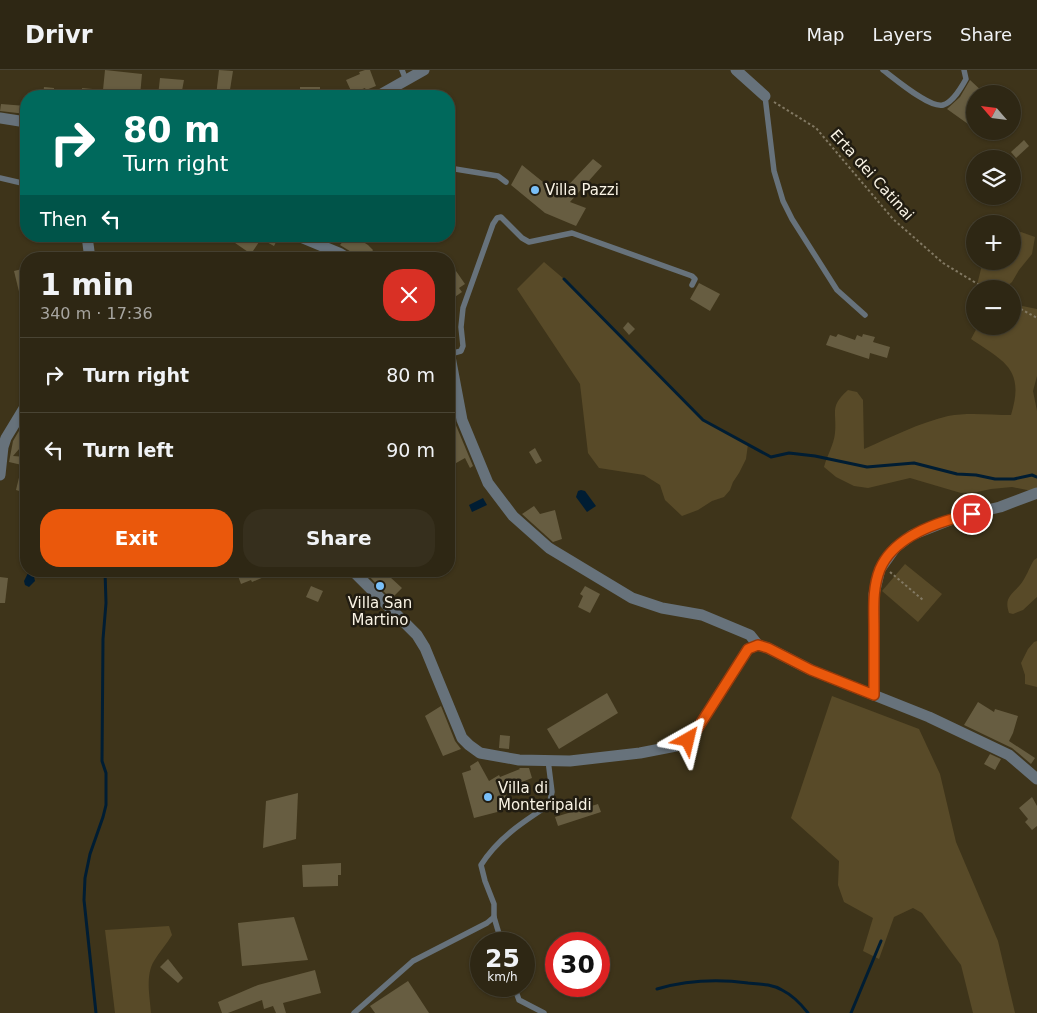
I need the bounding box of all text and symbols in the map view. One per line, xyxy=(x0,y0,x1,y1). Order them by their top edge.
text: Drivr xyxy=(25,21,92,49)
text: Map xyxy=(806,24,844,45)
text: Layers xyxy=(872,24,932,45)
text: Share xyxy=(960,24,1012,45)
north arrow xyxy=(966,85,1021,140)
map controls xyxy=(966,85,1021,335)
icon: right xyxy=(40,110,105,175)
text: 80 m xyxy=(123,110,220,150)
street label: Erta dei Catinai xyxy=(827,126,917,224)
button: layers xyxy=(966,150,1021,205)
text: Turn right xyxy=(123,151,228,176)
place label: Villa Pazzi xyxy=(545,181,619,199)
marker: Villa Pazzi xyxy=(529,184,541,196)
icon: left xyxy=(97,205,125,233)
text: Then xyxy=(40,208,87,230)
button: + xyxy=(966,215,1021,270)
text: 1 min xyxy=(40,267,134,302)
button: close xyxy=(383,269,435,321)
button: − xyxy=(966,280,1021,335)
text: 340 m · 17:36 xyxy=(40,304,153,323)
icon: right xyxy=(40,361,68,389)
text: Turn right xyxy=(83,364,189,386)
text: 80 m xyxy=(386,364,435,386)
icon: left xyxy=(40,436,68,464)
text: Turn left xyxy=(83,439,174,461)
text: 90 m xyxy=(386,439,435,461)
pin xyxy=(951,493,993,535)
icon: arrive xyxy=(958,500,986,528)
button: Exit xyxy=(40,509,233,567)
button: Share xyxy=(243,509,435,567)
marker: Villa San Martino xyxy=(374,580,386,592)
place label: Villa San Martino xyxy=(348,594,412,629)
position arrow xyxy=(661,713,713,765)
place label: Villa di Monteripaldi xyxy=(498,779,592,814)
marker: Villa di Monteripaldi xyxy=(482,791,494,803)
speed limit sign: 30 xyxy=(545,932,610,997)
text: 25 xyxy=(485,944,520,973)
text: km/h xyxy=(487,970,518,984)

